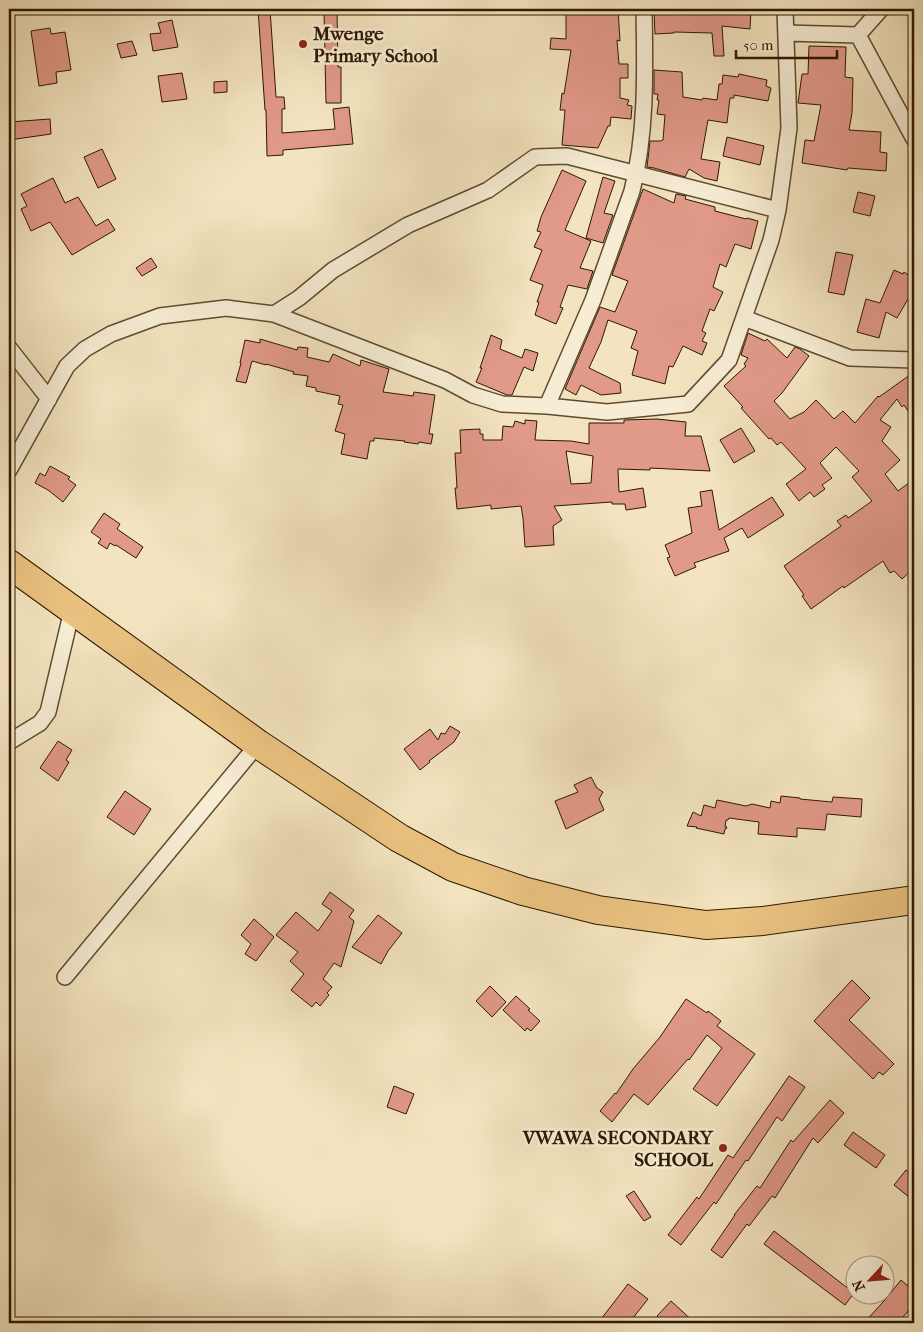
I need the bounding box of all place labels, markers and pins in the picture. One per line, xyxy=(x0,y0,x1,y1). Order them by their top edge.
place label: Mwenge Primary School xyxy=(312,23,439,67)
marker: Mwenge Primary School xyxy=(297,38,309,50)
place label: VWAWA SECONDARY SCHOOL xyxy=(522,1127,714,1171)
marker: VWAWA SECONDARY SCHOOL xyxy=(717,1142,729,1154)

